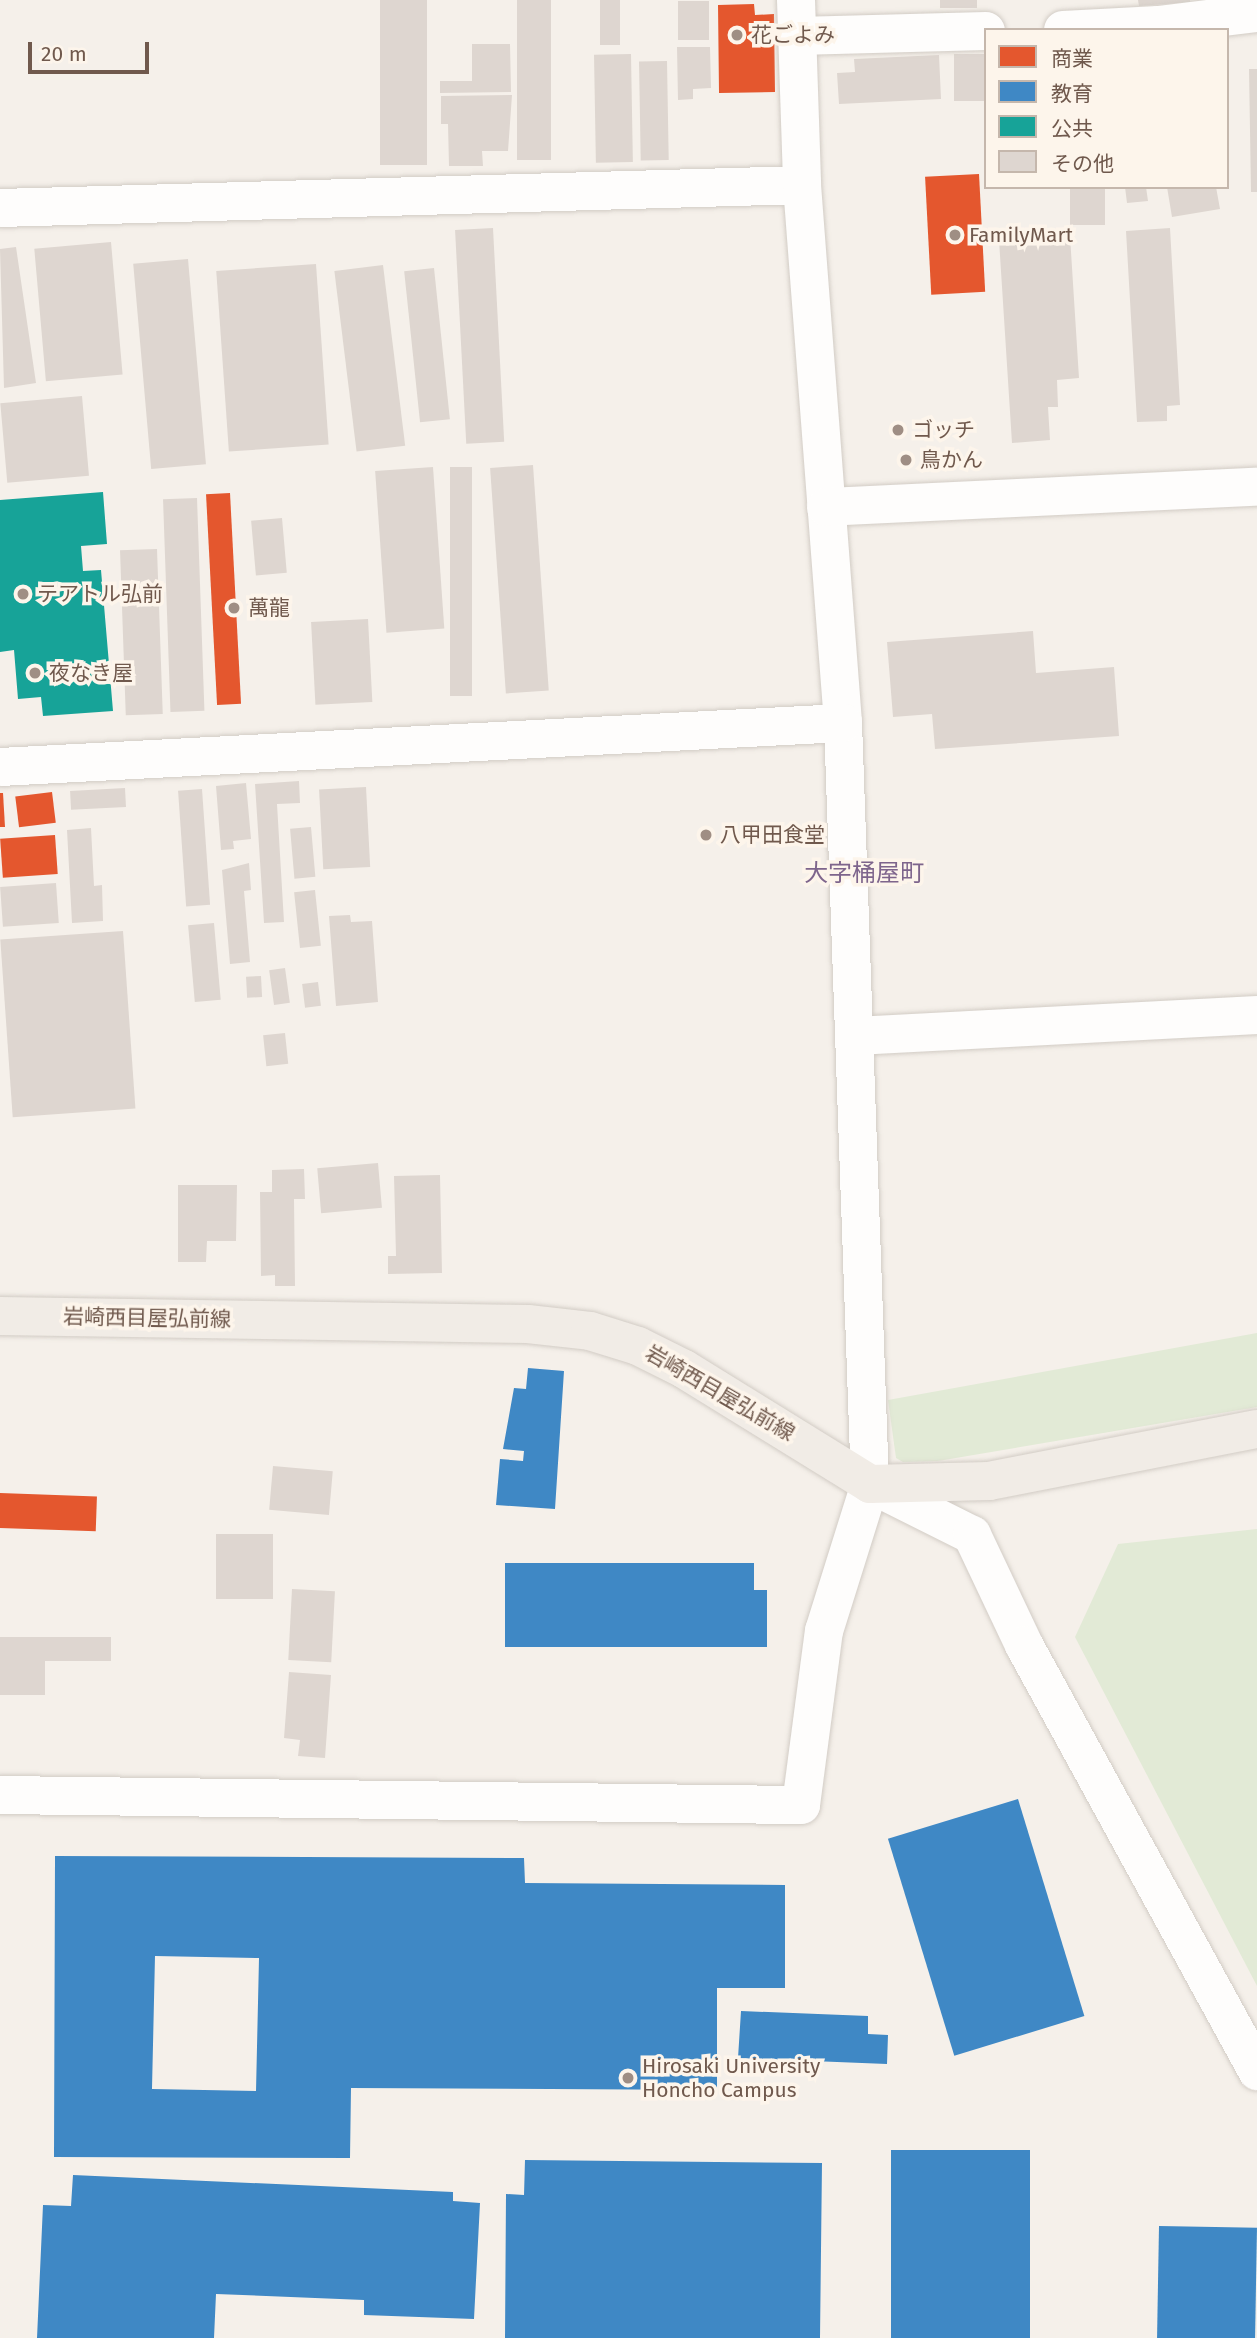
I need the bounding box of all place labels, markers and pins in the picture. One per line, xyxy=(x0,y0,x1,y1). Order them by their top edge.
place label: 花ごよみ xyxy=(751,22,835,48)
marker: 花ごよみ xyxy=(729,27,745,43)
place label: FamilyMart xyxy=(969,222,1073,248)
marker: FamilyMart xyxy=(947,227,963,243)
place label: ゴッチ xyxy=(912,417,975,443)
marker: ゴッチ xyxy=(890,422,906,438)
place label: 鳥かん xyxy=(920,447,983,473)
marker: 鳥かん xyxy=(898,452,914,468)
place label: テアトル弘前 xyxy=(37,581,163,607)
marker: テアトル弘前 xyxy=(15,586,31,602)
place label: 萬龍 xyxy=(248,595,290,621)
marker: 萬龍 xyxy=(226,600,242,616)
place label: 夜なき屋 xyxy=(49,660,133,686)
marker: 夜なき屋 xyxy=(27,665,43,681)
place label: 八甲田食堂 xyxy=(720,822,825,848)
marker: 八甲田食堂 xyxy=(698,827,714,843)
place label: Hirosaki University Honcho Campus xyxy=(642,2053,820,2103)
marker: Hirosaki University Honcho Campus xyxy=(620,2070,636,2086)

